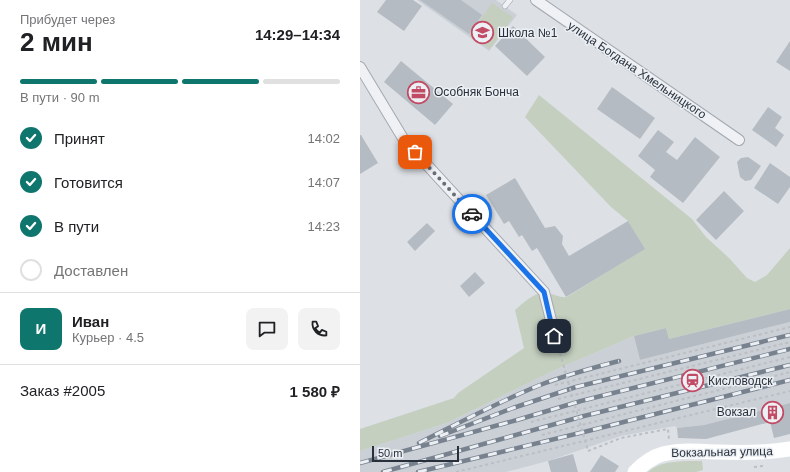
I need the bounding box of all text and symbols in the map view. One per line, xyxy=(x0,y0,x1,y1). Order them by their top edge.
text: Прибудет через xyxy=(20,12,115,27)
street label: улица Богдана Хмельницкого xyxy=(565,18,709,122)
school or university icon: Школа №1 xyxy=(470,20,496,46)
text: 14:29–14:34 xyxy=(255,26,340,43)
place label: Школа №1 xyxy=(498,26,558,40)
text: 2 мин xyxy=(20,27,93,57)
office icon: Особняк Бонча xyxy=(405,79,431,105)
place label: Особняк Бонча xyxy=(434,85,519,99)
text: В пути · 90 m xyxy=(20,90,100,105)
icon: check xyxy=(20,127,42,149)
text: Принят xyxy=(54,130,105,147)
text: 14:02 xyxy=(307,131,340,146)
pin xyxy=(398,135,432,169)
icon: bag xyxy=(404,141,426,163)
icon: check xyxy=(20,171,42,193)
text: Готовится xyxy=(54,174,123,191)
text: 14:07 xyxy=(307,175,340,190)
courier xyxy=(452,194,492,234)
icon: car xyxy=(461,203,483,225)
icon: check xyxy=(20,215,42,237)
text: В пути xyxy=(54,218,99,235)
text: 14:23 xyxy=(307,219,340,234)
text: Доставлен xyxy=(54,262,128,279)
button: chat xyxy=(246,308,288,350)
button: phone xyxy=(298,308,340,350)
text: Иван xyxy=(72,313,109,330)
pin xyxy=(537,319,571,353)
text: И xyxy=(36,320,46,337)
icon: home xyxy=(543,325,565,347)
text: Курьер · 4.5 xyxy=(72,330,144,345)
station icon: Кисловодск xyxy=(680,368,706,394)
place label: Кисловодск xyxy=(708,374,773,388)
text: Заказ #2005 xyxy=(20,382,105,399)
text: 1 580 ₽ xyxy=(290,383,340,400)
building icon: Вокзал xyxy=(759,399,785,425)
place label: Вокзал xyxy=(717,405,756,419)
scale bar xyxy=(372,444,459,463)
street label: Вокзальная улица xyxy=(671,444,773,460)
text: 50 m xyxy=(378,447,402,459)

